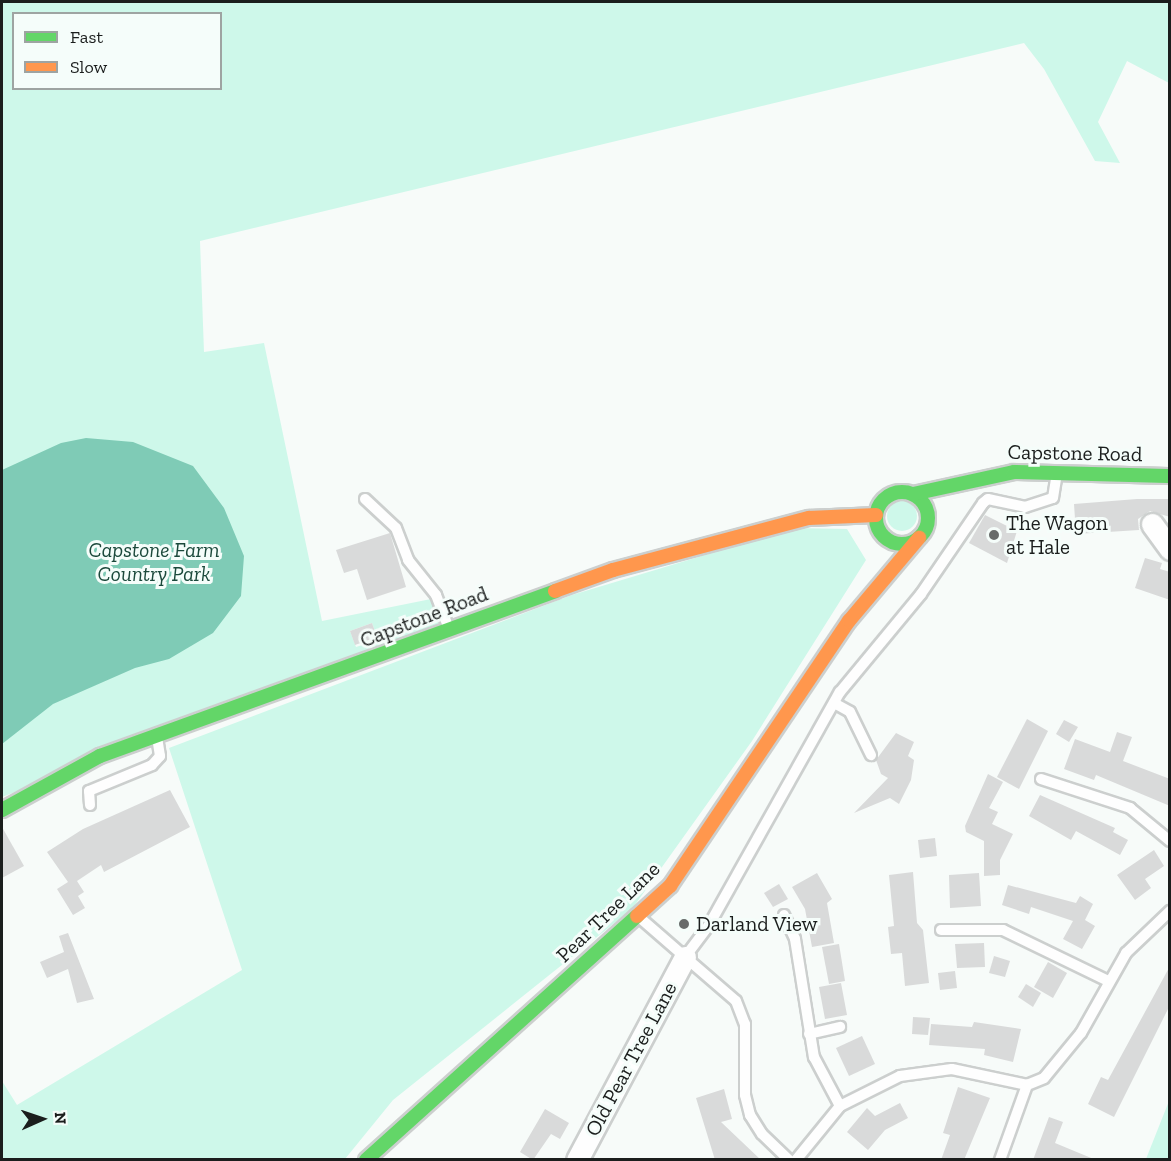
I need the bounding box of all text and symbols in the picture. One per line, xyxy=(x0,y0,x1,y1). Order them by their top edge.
legend xyxy=(12,12,222,90)
text: Fast xyxy=(70,26,103,48)
text: Slow xyxy=(70,56,107,78)
street label: Capstone Road xyxy=(1007,439,1143,467)
place label: The Wagon at Hale xyxy=(1006,510,1109,560)
marker: The Wagon at Hale xyxy=(987,528,1001,542)
park label: Capstone Farm Country Park xyxy=(89,537,219,587)
street label: Capstone Road xyxy=(357,581,491,653)
street label: Pear Tree Lane xyxy=(551,856,665,968)
place label: Darland View xyxy=(696,911,818,937)
marker: Darland View xyxy=(677,917,691,931)
street label: Old Pear Tree Lane xyxy=(580,977,682,1141)
north arrow xyxy=(12,1089,72,1149)
text: N xyxy=(51,1111,70,1125)

